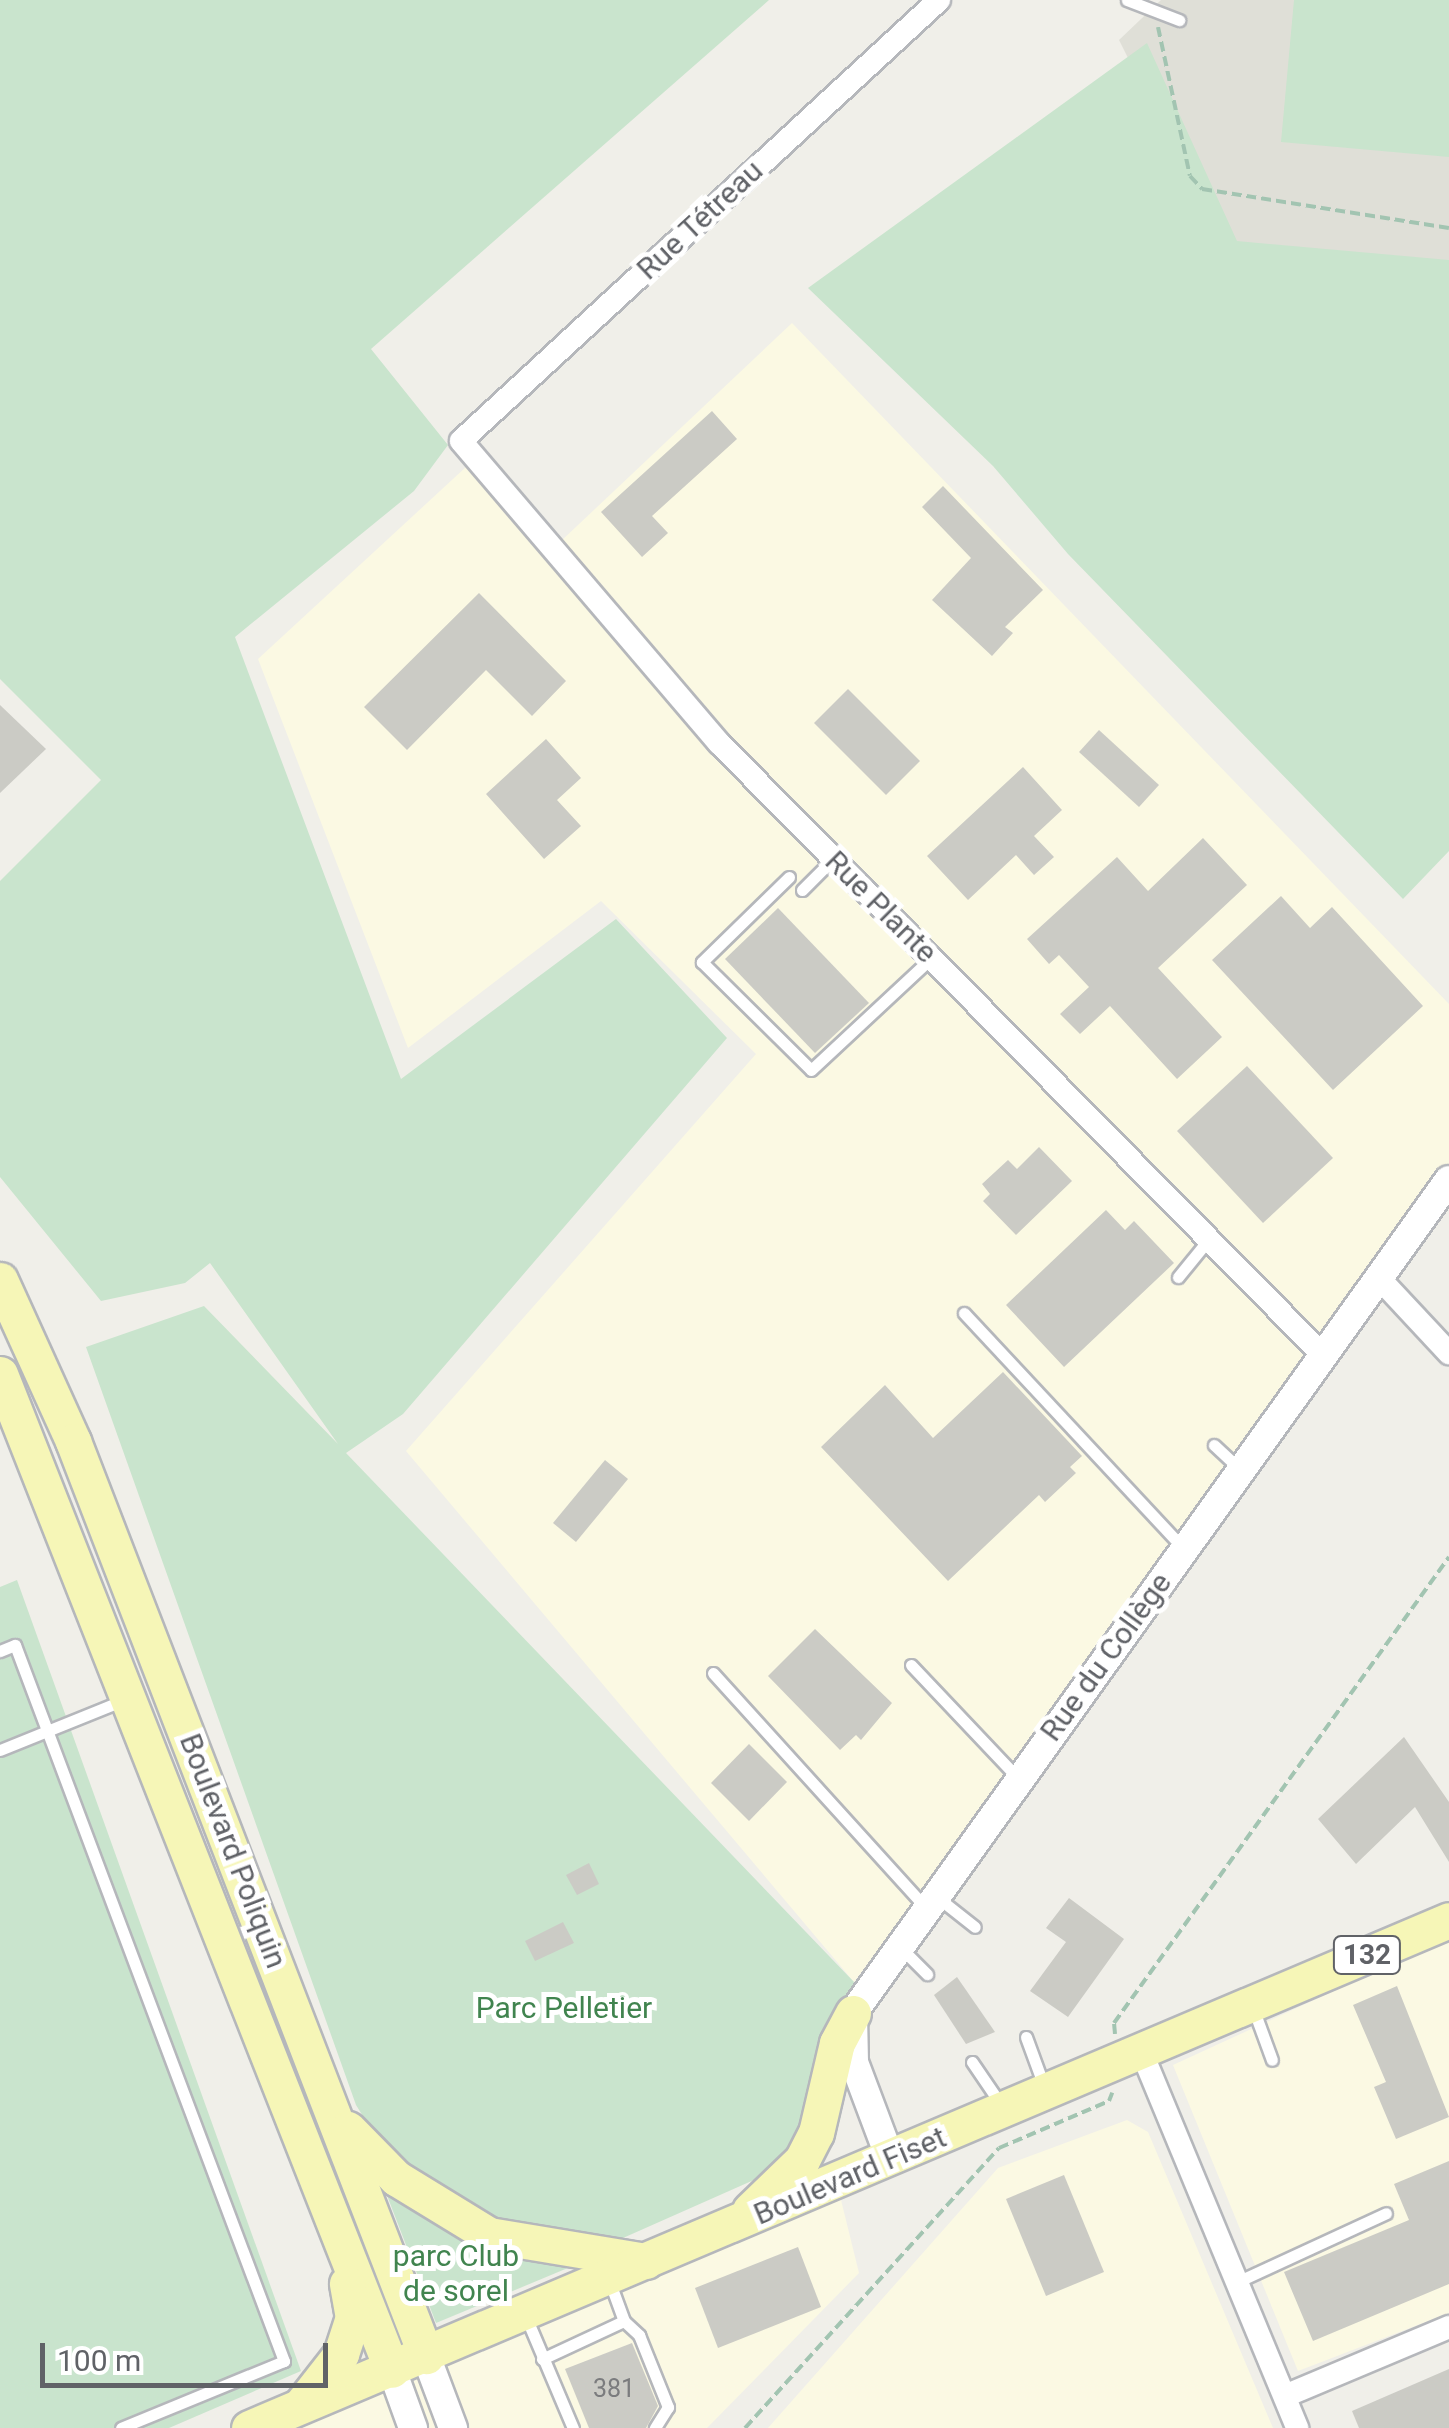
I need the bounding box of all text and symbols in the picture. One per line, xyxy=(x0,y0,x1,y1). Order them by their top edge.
street label: Rue Tétreau xyxy=(630,153,770,287)
street label: Rue Plante xyxy=(818,844,944,970)
street label: Rue du Collège xyxy=(1033,1566,1179,1748)
street label: Boulevard Poliquin xyxy=(172,1729,294,1973)
road number: 132 xyxy=(1332,1932,1402,1978)
park label: Parc Pelletier xyxy=(476,1990,652,2026)
street label: Boulevard Fiset xyxy=(748,2119,952,2233)
park label: parc Club de sorel xyxy=(393,2238,519,2308)
scale bar xyxy=(45,2323,332,2385)
text: 100 m xyxy=(57,2343,141,2378)
house number: 381 xyxy=(593,2374,635,2404)

